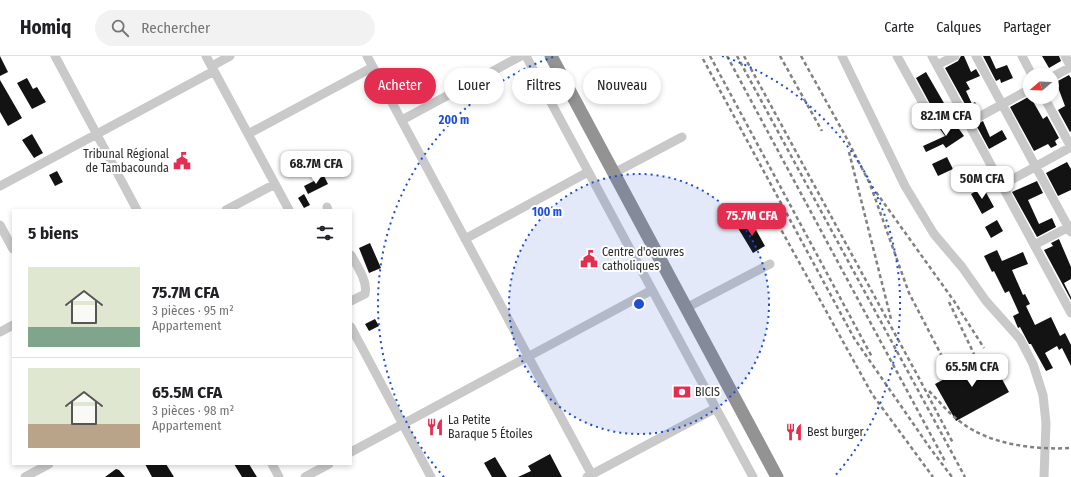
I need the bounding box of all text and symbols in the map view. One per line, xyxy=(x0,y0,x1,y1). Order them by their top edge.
search box xyxy=(95,10,375,46)
text: Homiq xyxy=(20,16,71,39)
icon: search xyxy=(109,17,131,39)
text: Rechercher xyxy=(141,19,210,37)
text: Carte xyxy=(884,19,914,36)
text: Calques xyxy=(936,19,981,36)
text: Partager xyxy=(1003,19,1051,36)
chip: Acheter xyxy=(364,68,436,104)
chip: Louer xyxy=(444,68,504,104)
chip: Filtres xyxy=(512,68,575,104)
chip: Nouveau xyxy=(583,68,661,104)
north arrow xyxy=(1023,68,1059,104)
map controls xyxy=(1023,68,1059,104)
pin: 82.1M CFA xyxy=(900,103,992,137)
text: 82.1M CFA xyxy=(920,108,972,123)
text: 200 m xyxy=(438,113,469,127)
place label: Tribunal Régional de Tambacounda xyxy=(83,147,169,175)
public building icon: Tribunal Régional de Tambacounda xyxy=(172,151,192,171)
pin: 68.7M CFA xyxy=(270,151,362,185)
text: 68.7M CFA xyxy=(289,156,343,171)
pin: 50M CFA xyxy=(945,166,1019,200)
text: 50M CFA xyxy=(960,171,1004,186)
pin: 75.7M CFA xyxy=(706,203,798,237)
text: 100 m xyxy=(532,205,562,219)
text: 75.7M CFA xyxy=(726,208,778,223)
icon: filters xyxy=(314,222,336,244)
text: 5 biens xyxy=(28,223,79,244)
place label: Centre d'oeuvres catholiques xyxy=(602,245,684,273)
public building icon: Centre d'oeuvres catholiques xyxy=(579,249,599,269)
text: 75.7M CFA xyxy=(152,282,219,303)
icon: home xyxy=(60,283,108,331)
centre of rings xyxy=(632,297,646,311)
text: 3 pièces · 95 m² xyxy=(152,303,234,318)
text: Appartement xyxy=(152,318,221,333)
pin: 65.5M CFA xyxy=(926,354,1018,388)
text: 65.5M CFA xyxy=(945,359,999,374)
text: 65.5M CFA xyxy=(152,382,222,403)
bank icon: BICIS xyxy=(672,382,692,402)
icon: home xyxy=(60,384,108,432)
place label: BICIS xyxy=(695,385,720,399)
text: 3 pièces · 98 m² xyxy=(152,403,234,418)
place label: La Petite Baraque 5 Étoiles xyxy=(448,413,533,441)
restaurant icon: La Petite Baraque 5 Étoiles xyxy=(425,417,445,437)
text: Appartement xyxy=(152,418,221,433)
restaurant icon: Best burger xyxy=(784,422,804,442)
place label: Best burger xyxy=(807,425,864,439)

